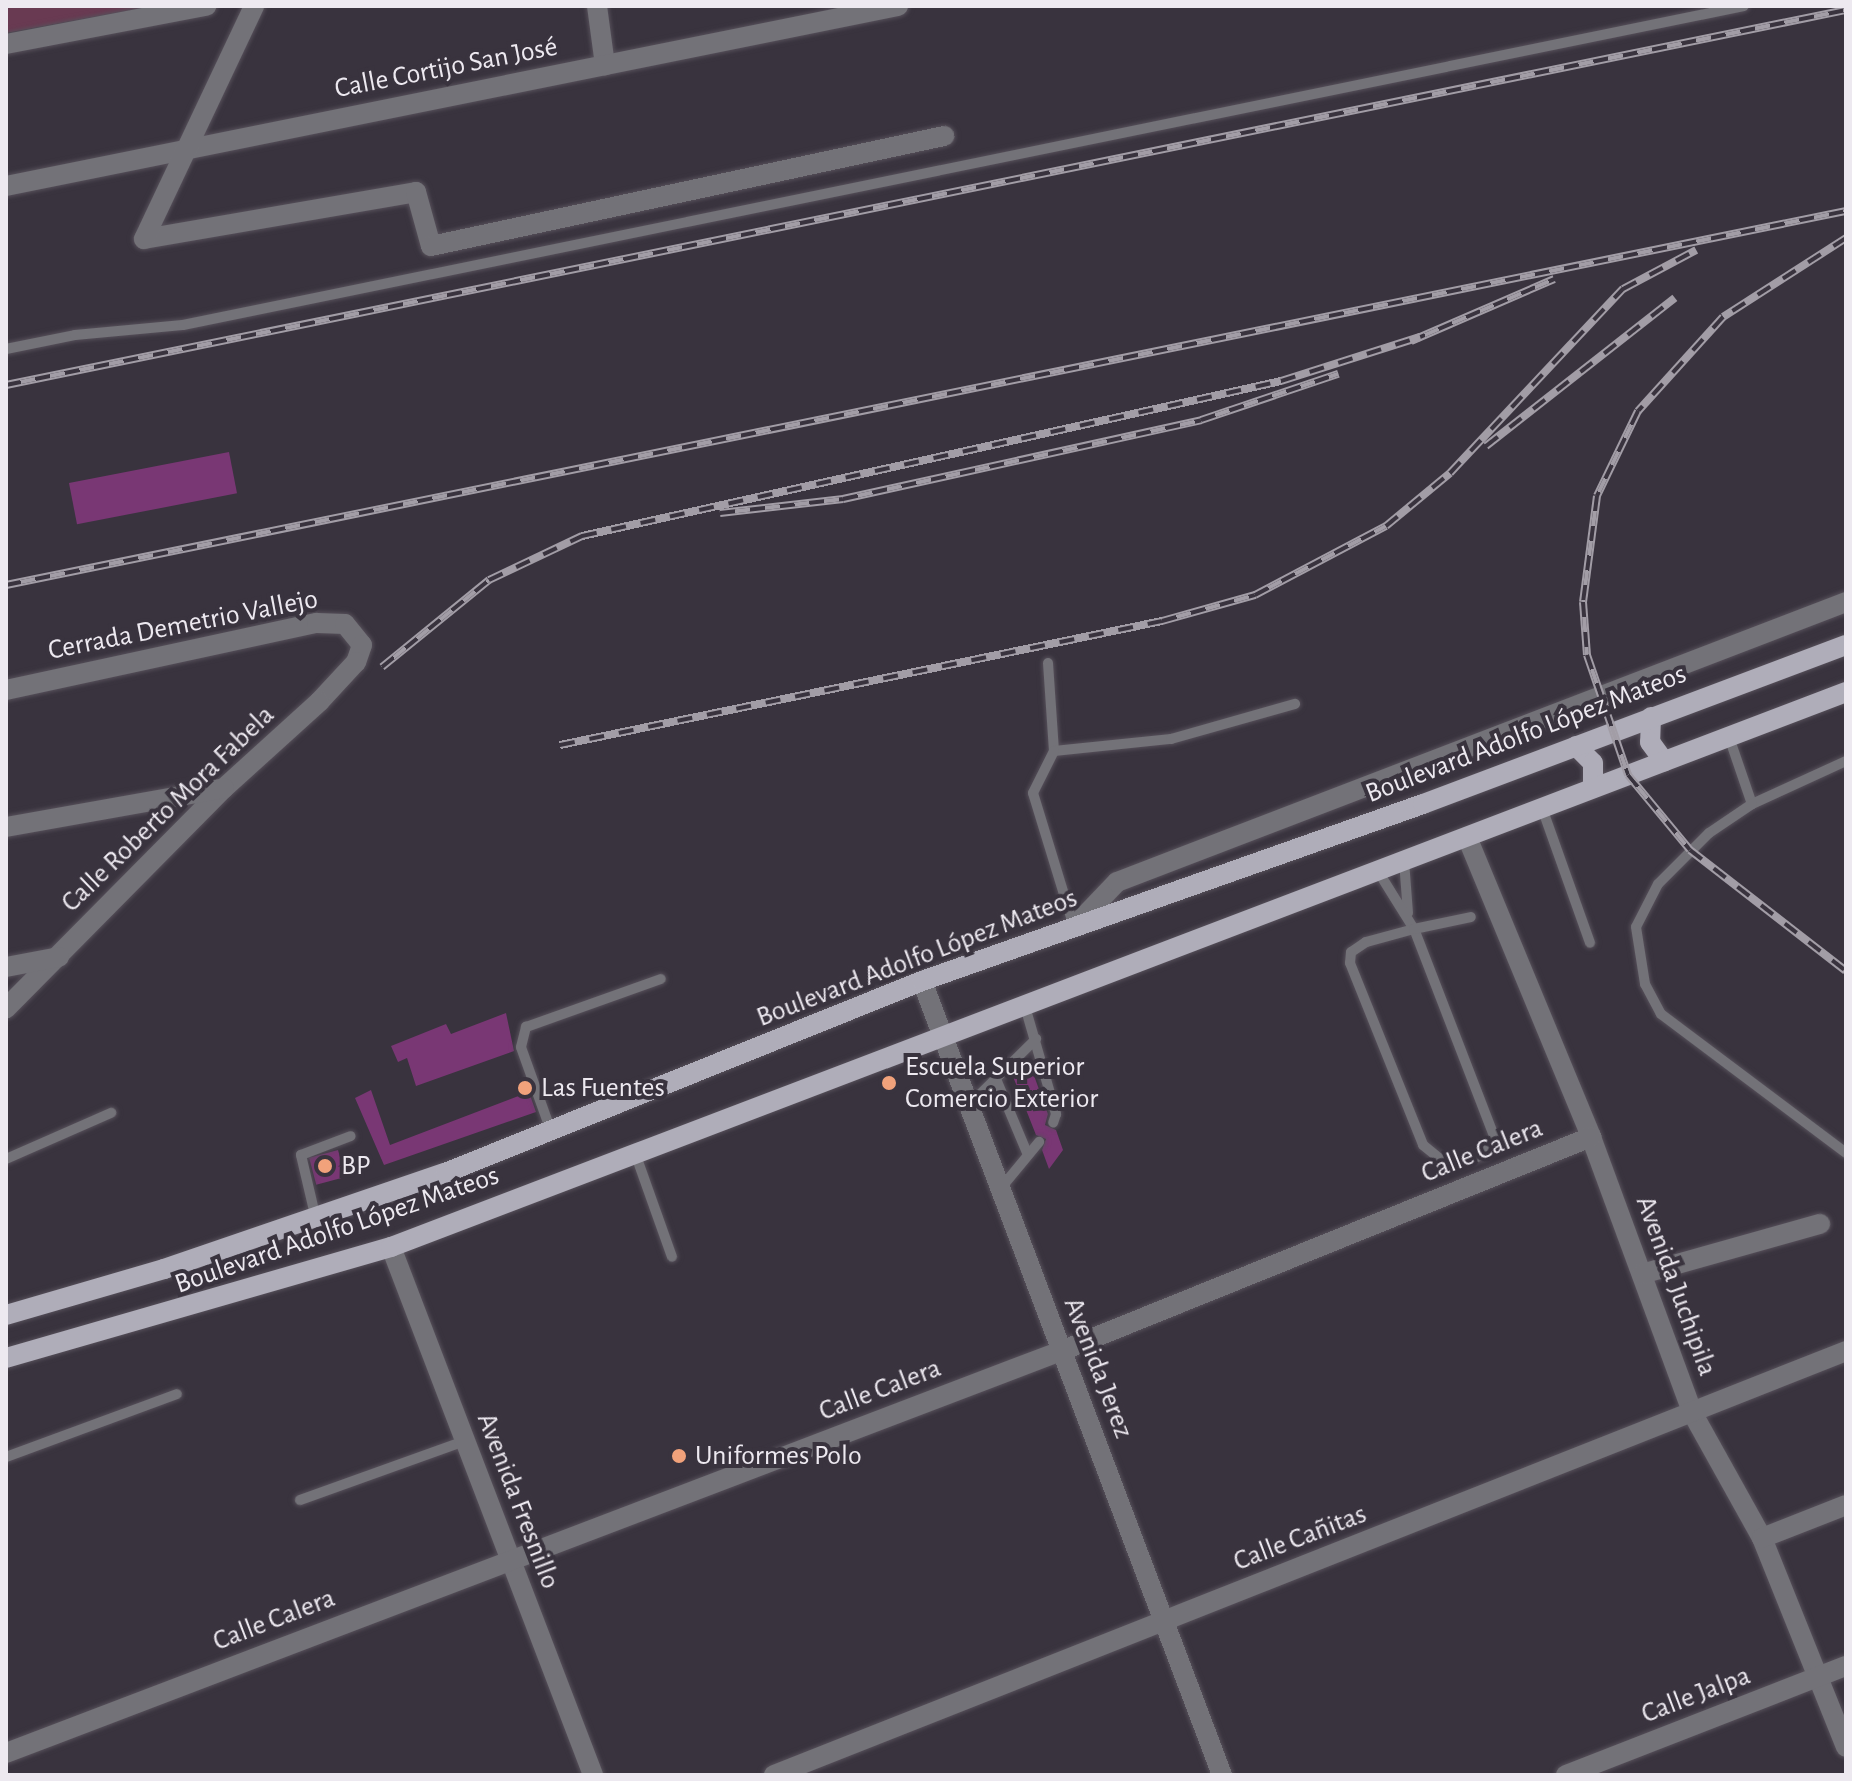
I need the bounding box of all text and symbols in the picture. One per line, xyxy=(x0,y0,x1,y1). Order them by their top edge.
street label: Calle Cortijo San José xyxy=(332,30,560,106)
street label: Cerrada Demetrio Vallejo xyxy=(45,582,321,668)
street label: Boulevard Adolfo López Mateos xyxy=(1361,657,1691,811)
street label: Calle Roberto Mora Fabela xyxy=(54,699,282,919)
street label: Boulevard Adolfo López Mateos xyxy=(752,881,1082,1035)
place label: Escuela Superior Comercio Exterior xyxy=(905,1050,1098,1116)
place label: Las Fuentes xyxy=(541,1071,665,1105)
marker: Escuela Superior Comercio Exterior xyxy=(880,1074,898,1092)
marker: Las Fuentes xyxy=(516,1079,534,1097)
street label: Calle Calera xyxy=(1416,1111,1548,1191)
place label: BP xyxy=(341,1149,371,1183)
marker: BP xyxy=(316,1157,334,1175)
street label: Boulevard Adolfo López Mateos xyxy=(170,1159,504,1301)
street label: Avenida Juchipila xyxy=(1628,1191,1724,1381)
street label: Avenida Jerez xyxy=(1056,1293,1140,1443)
street label: Calle Calera xyxy=(814,1351,946,1429)
street label: Avenida Fresnillo xyxy=(469,1408,567,1594)
place label: Uniformes Polo xyxy=(695,1439,862,1473)
marker: Uniformes Polo xyxy=(670,1447,688,1465)
street label: Calle Cañitas xyxy=(1229,1497,1371,1579)
street label: Calle Calera xyxy=(208,1581,340,1659)
street label: Calle Jalpa xyxy=(1637,1659,1755,1731)

